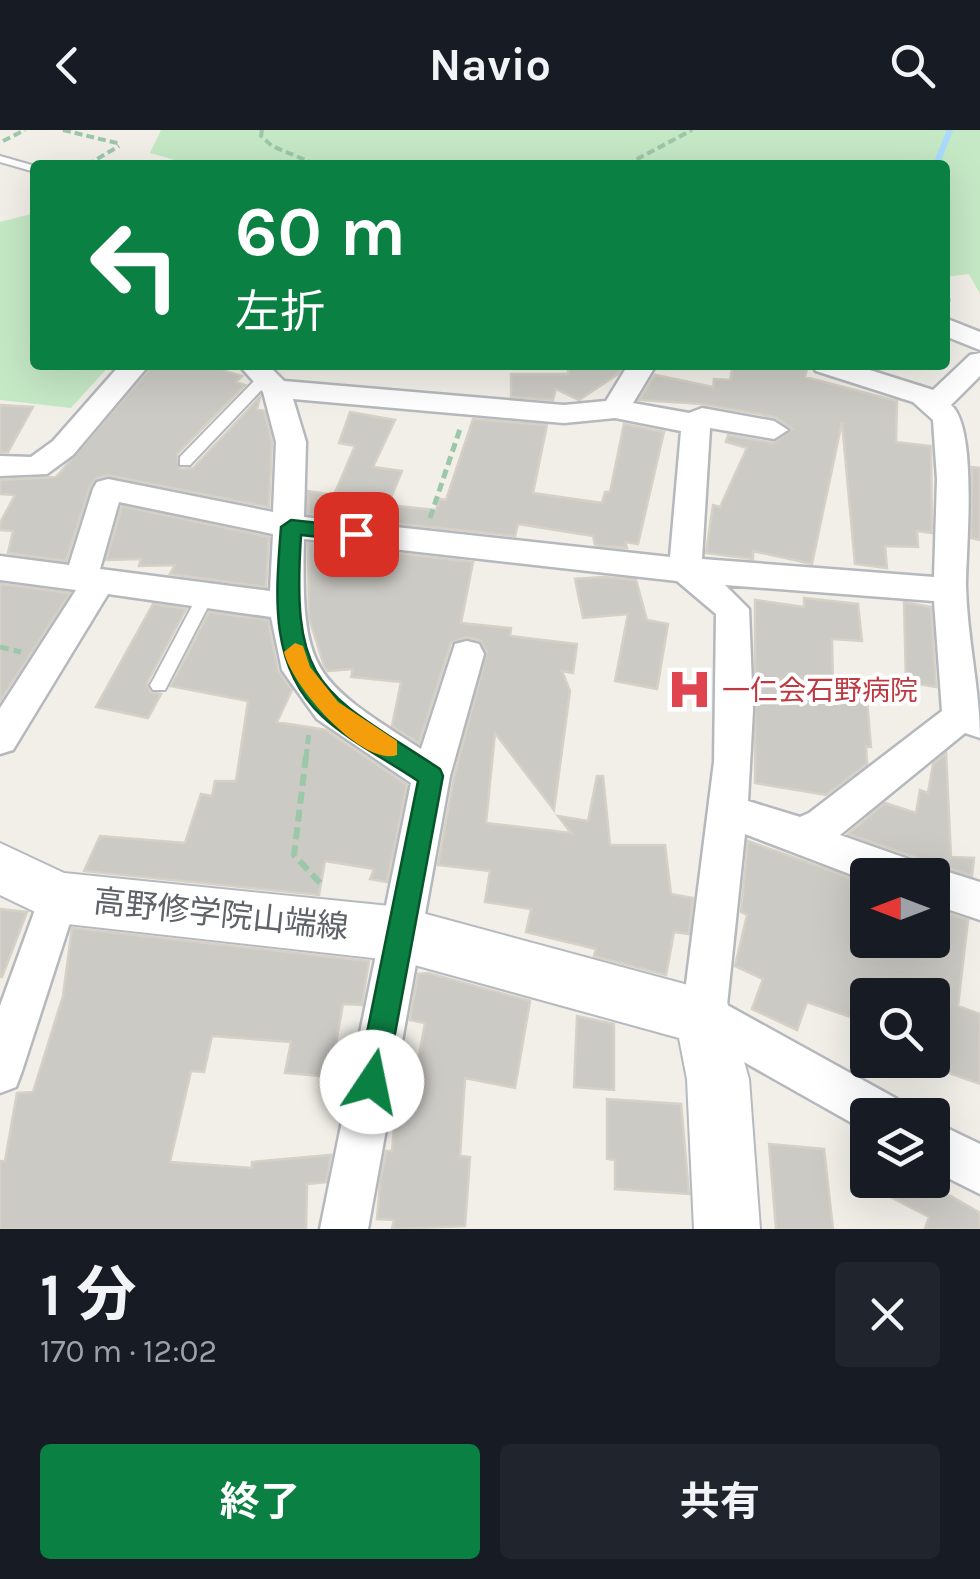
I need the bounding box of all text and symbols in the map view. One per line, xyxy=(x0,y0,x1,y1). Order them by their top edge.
icon: back xyxy=(40,38,95,93)
icon: search xyxy=(885,38,940,93)
text: Navio xyxy=(429,39,551,91)
text: 60 m xyxy=(235,191,406,273)
icon: left xyxy=(70,200,200,330)
text: 左折 xyxy=(235,286,325,338)
pin xyxy=(314,492,399,577)
icon: arrive xyxy=(329,507,384,562)
hospital icon: 一仁会石野病院 xyxy=(665,666,713,714)
place label: 一仁会石野病院 xyxy=(722,674,918,707)
north arrow xyxy=(850,858,950,958)
map controls xyxy=(850,858,950,1198)
street label: 高野修学院山端線 xyxy=(92,883,350,946)
button: search xyxy=(850,978,950,1078)
position arrow xyxy=(320,1030,424,1134)
button: layers xyxy=(850,1098,950,1198)
text: 1 分 xyxy=(40,1260,137,1330)
button: close xyxy=(835,1262,940,1367)
text: 170 m · 12:02 xyxy=(40,1333,217,1370)
button: 終了 xyxy=(40,1444,480,1559)
button: 共有 xyxy=(500,1444,940,1559)

